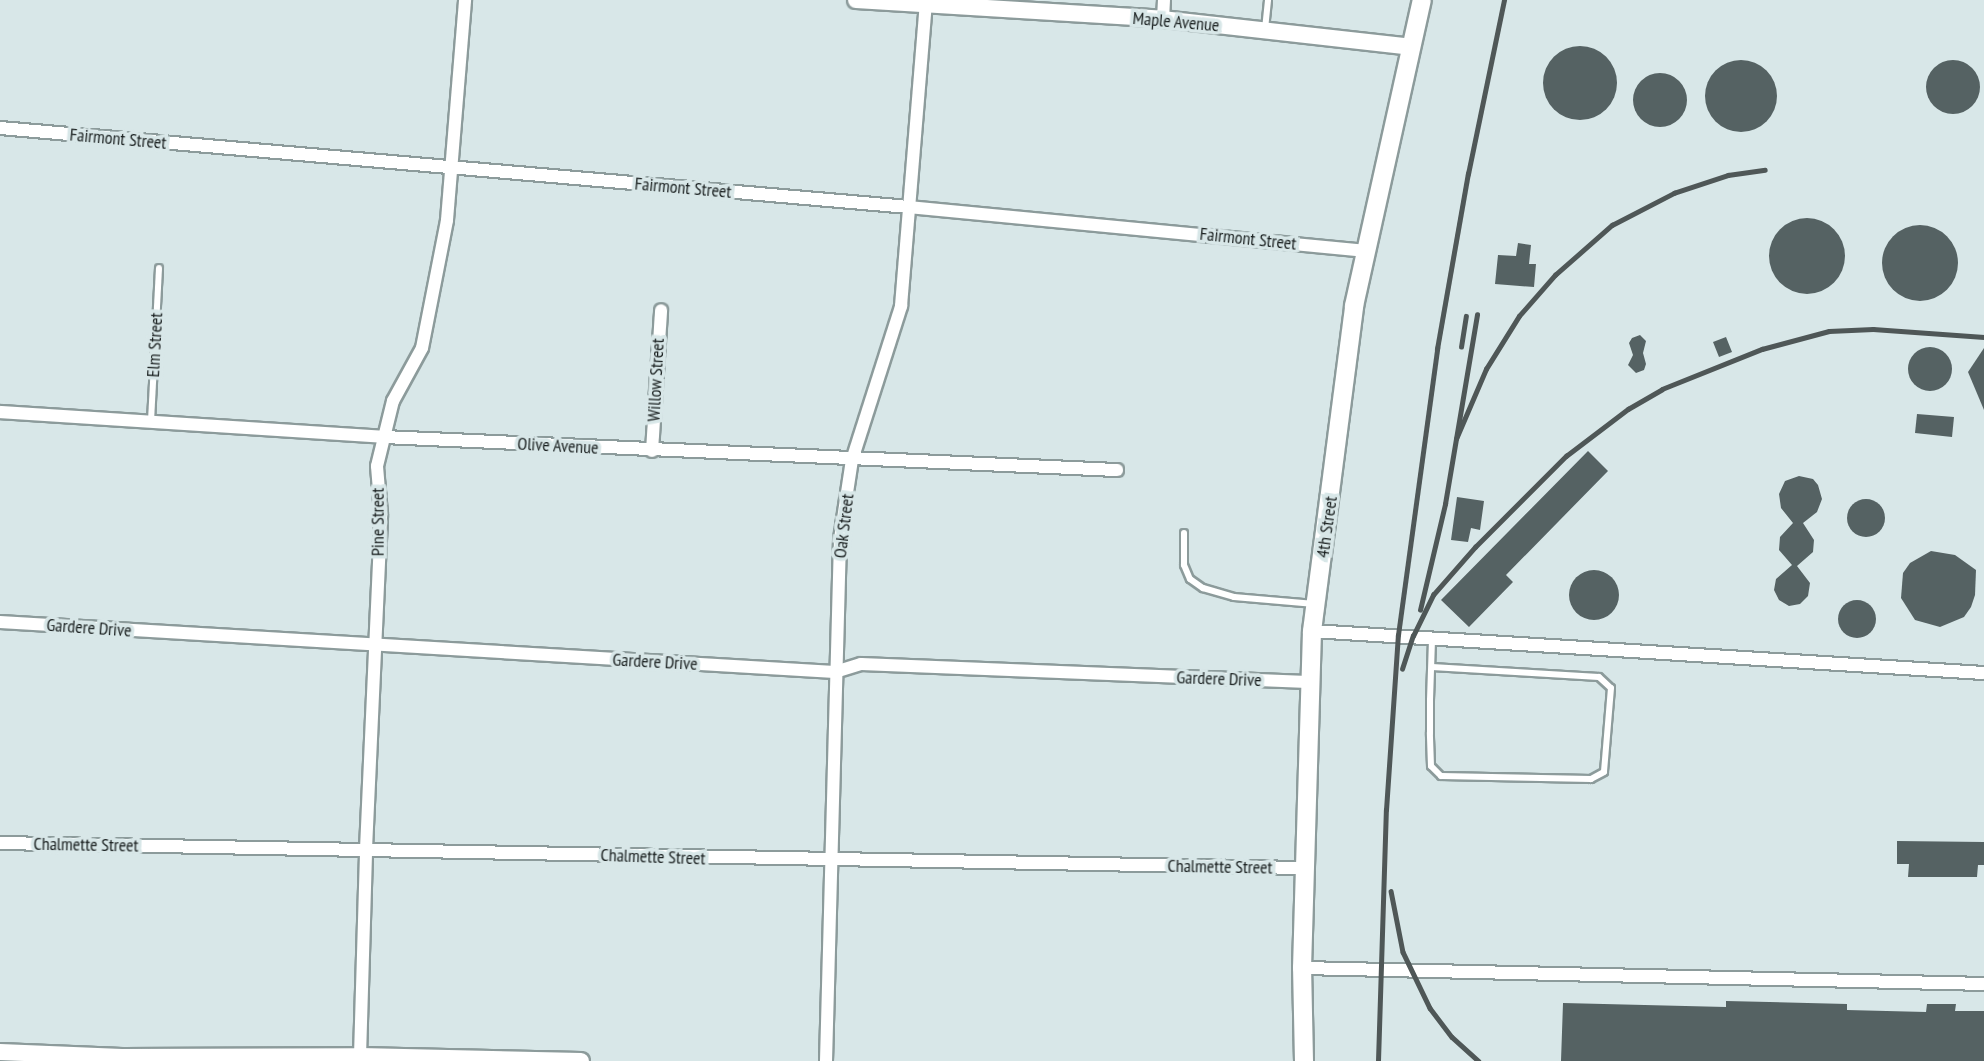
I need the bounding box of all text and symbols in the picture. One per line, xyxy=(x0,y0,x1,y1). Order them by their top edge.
street label: Maple Avenue xyxy=(1131,7,1221,37)
street label: Fairmont Street xyxy=(69,124,167,154)
street label: Fairmont Street xyxy=(634,173,732,203)
street label: Fairmont Street xyxy=(1199,223,1297,255)
street label: Elm Street xyxy=(143,312,167,378)
street label: Willow Street xyxy=(643,338,669,422)
street label: Olive Avenue xyxy=(517,433,599,459)
street label: Pine Street xyxy=(367,488,389,556)
street label: Oak Street xyxy=(829,492,859,560)
street label: 4th Street xyxy=(1312,495,1342,559)
street label: Gardere Drive xyxy=(46,614,132,642)
street label: Gardere Drive xyxy=(612,649,698,675)
street label: Gardere Drive xyxy=(1176,667,1262,691)
street label: Chalmette Street xyxy=(33,833,139,857)
street label: Chalmette Street xyxy=(600,844,706,870)
street label: Chalmette Street xyxy=(1167,855,1273,879)

